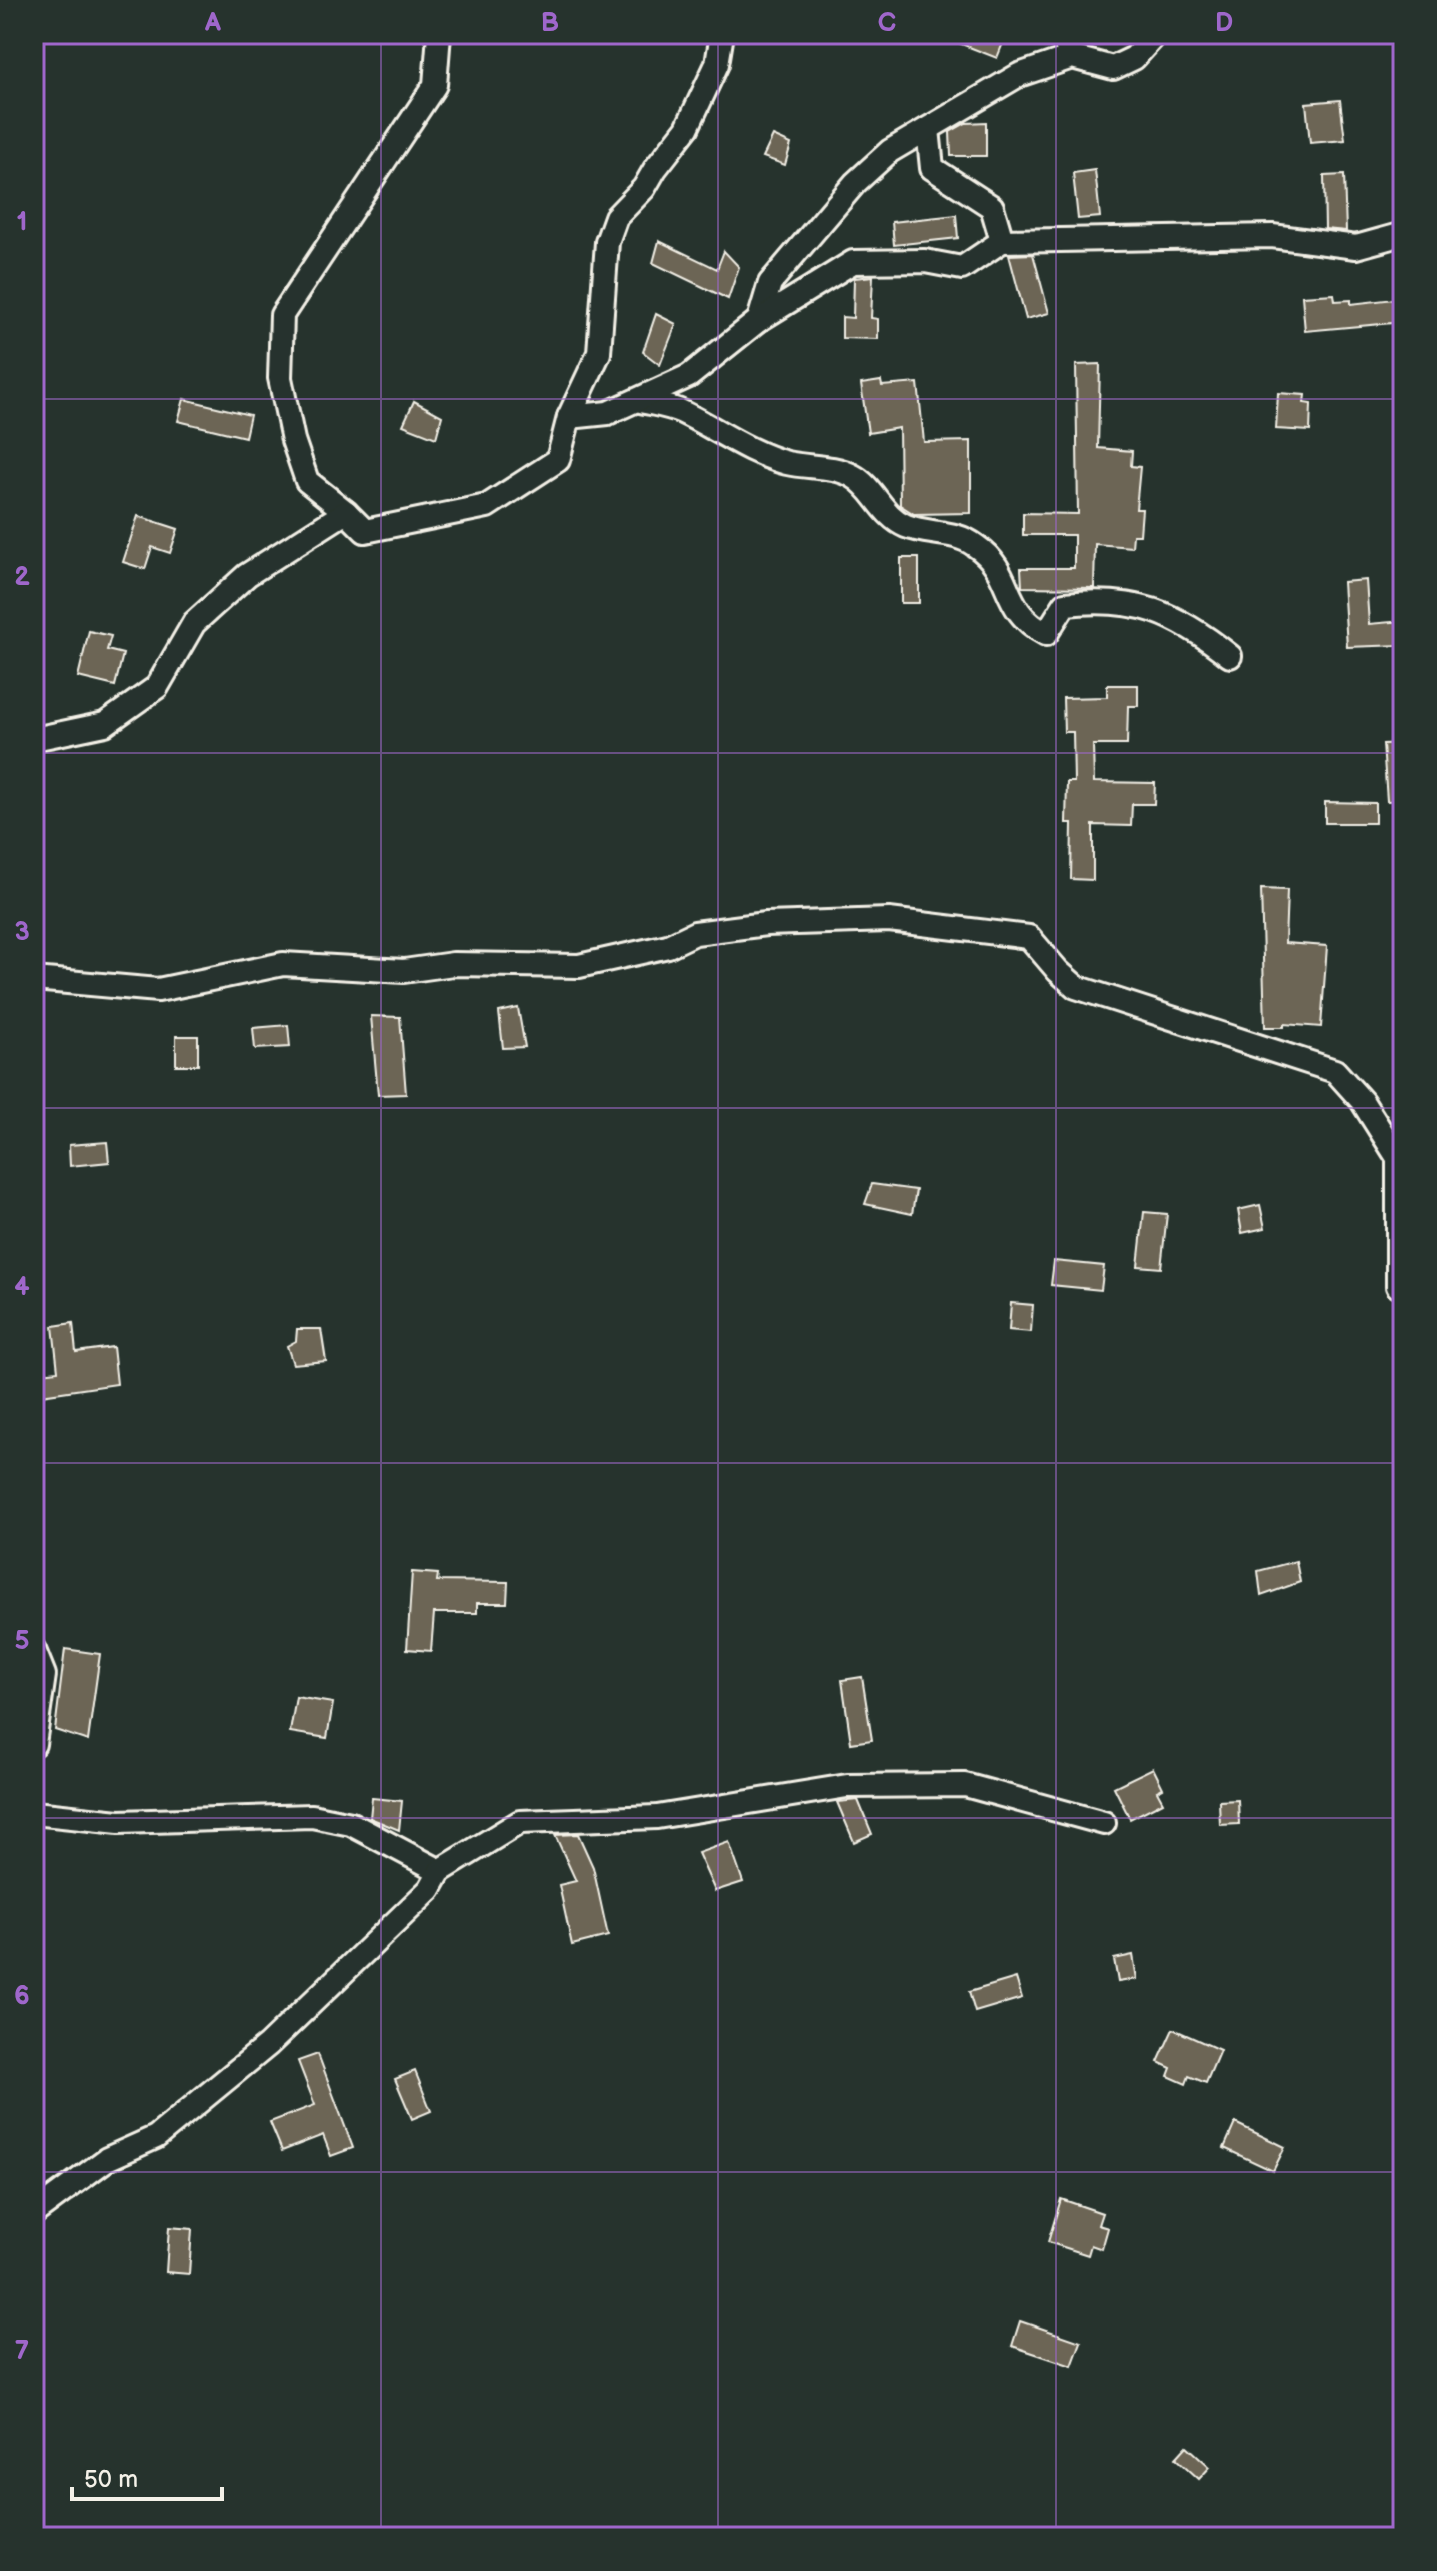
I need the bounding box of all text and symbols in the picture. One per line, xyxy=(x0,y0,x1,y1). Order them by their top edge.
text: A xyxy=(204,8,221,39)
text: B xyxy=(541,8,559,39)
text: C xyxy=(878,8,896,39)
text: D xyxy=(1215,8,1233,39)
text: 1 xyxy=(17,207,27,238)
text: 2 xyxy=(14,562,30,593)
text: 3 xyxy=(14,917,30,948)
text: 4 xyxy=(14,1272,30,1303)
text: 5 xyxy=(14,1626,30,1657)
text: 6 xyxy=(14,1981,30,2012)
text: 7 xyxy=(15,2336,29,2367)
scale bar xyxy=(72,2451,222,2501)
text: 50 m xyxy=(84,2465,138,2494)

